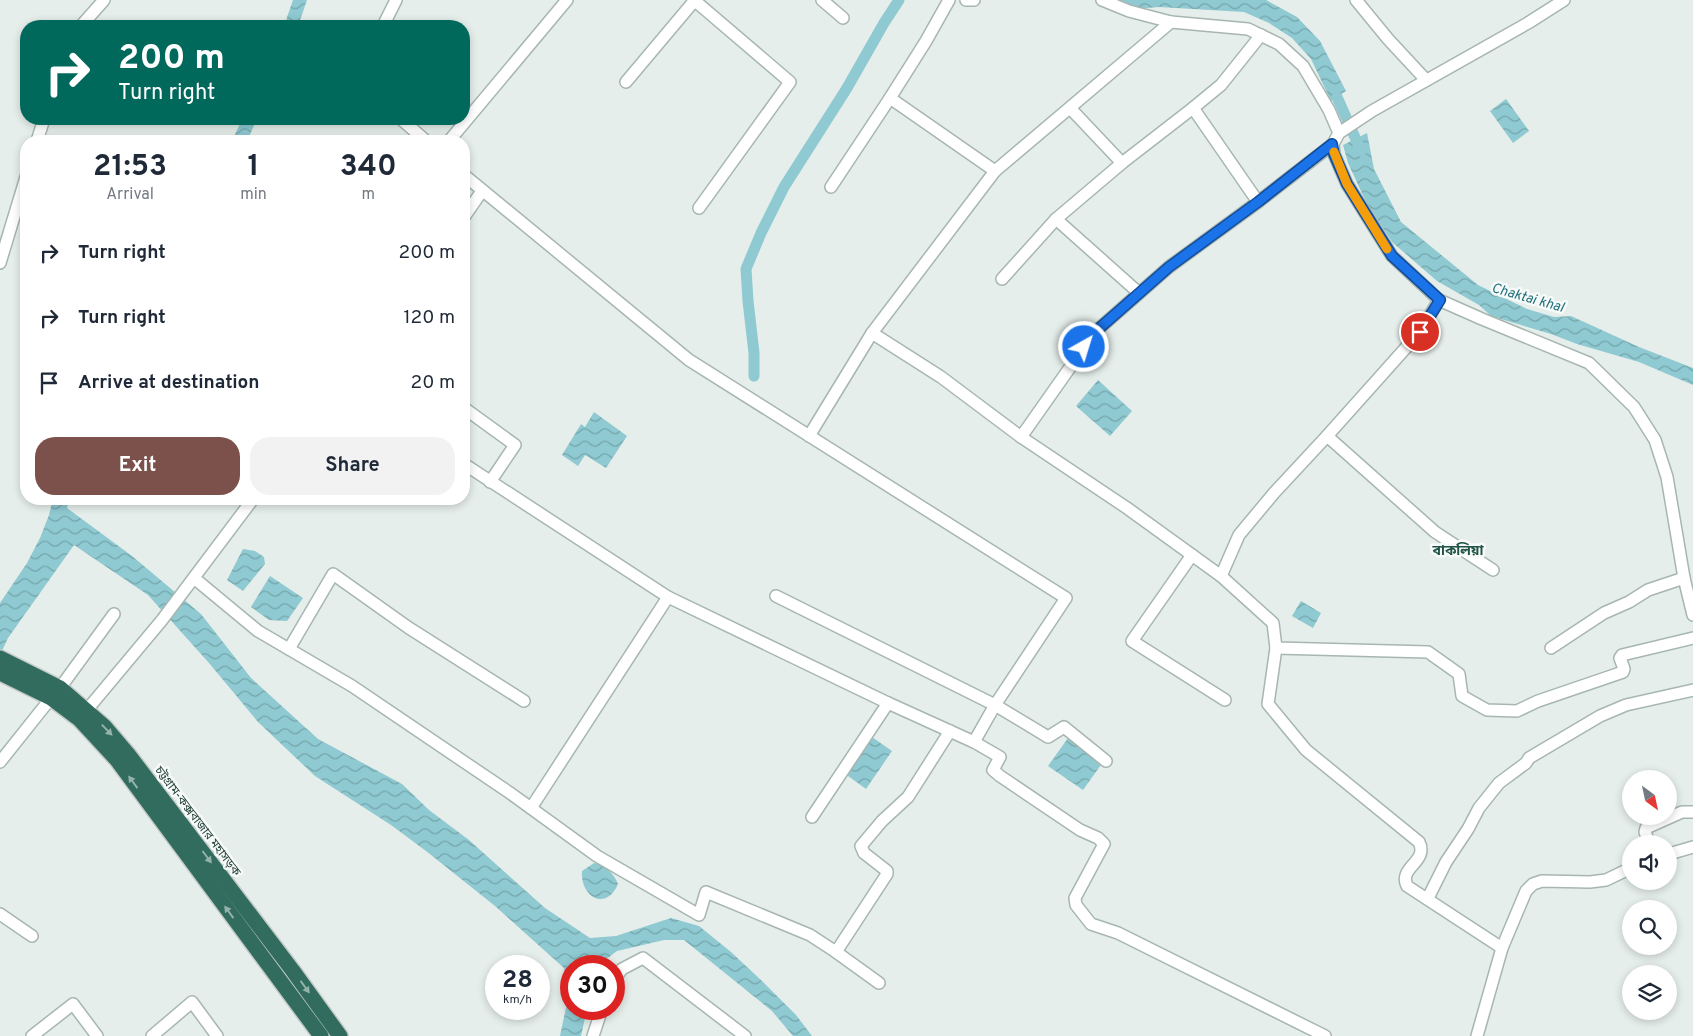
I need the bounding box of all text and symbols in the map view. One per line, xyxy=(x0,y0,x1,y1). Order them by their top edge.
text: 200 m xyxy=(118,37,225,81)
icon: right xyxy=(35,40,100,105)
text: Turn right xyxy=(118,80,215,107)
text: 21:53 xyxy=(93,149,167,186)
text: 1 xyxy=(247,149,259,186)
text: 340 xyxy=(340,149,397,186)
text: Arrival xyxy=(106,185,154,205)
text: min xyxy=(240,185,267,205)
text: m xyxy=(362,185,375,205)
icon: right xyxy=(35,239,63,267)
text: Turn right xyxy=(78,241,166,265)
text: 200 m xyxy=(399,241,455,265)
water label: Chaktai khal xyxy=(1489,280,1567,317)
icon: right xyxy=(35,304,63,332)
text: Turn right xyxy=(78,306,166,330)
text: 120 m xyxy=(404,306,455,330)
pin xyxy=(1399,311,1441,353)
icon: arrive xyxy=(1406,318,1434,346)
position arrow xyxy=(1057,320,1109,372)
icon: arrive xyxy=(35,369,63,397)
text: Arrive at destination xyxy=(78,371,259,395)
text: 20 m xyxy=(411,371,455,395)
button: Exit xyxy=(35,437,240,495)
button: Share xyxy=(250,437,455,495)
district label: বাকলিয়া xyxy=(1432,542,1484,560)
one-way arrow xyxy=(101,723,113,735)
street label: চট্টগ্রাম-কক্সবাজার মহাসড়ক xyxy=(150,762,245,880)
north arrow xyxy=(1622,770,1678,825)
map controls xyxy=(1622,770,1677,1020)
one-way arrow xyxy=(128,775,138,789)
button: sound xyxy=(1622,835,1677,890)
one-way arrow xyxy=(202,850,212,864)
button: search xyxy=(1622,900,1677,955)
one-way arrow xyxy=(224,906,235,919)
speed limit sign: 30 xyxy=(560,955,625,1020)
text: 28 xyxy=(502,965,533,997)
button: layers xyxy=(1622,965,1677,1020)
one-way arrow xyxy=(299,980,310,993)
text: km/h xyxy=(503,992,532,1008)

